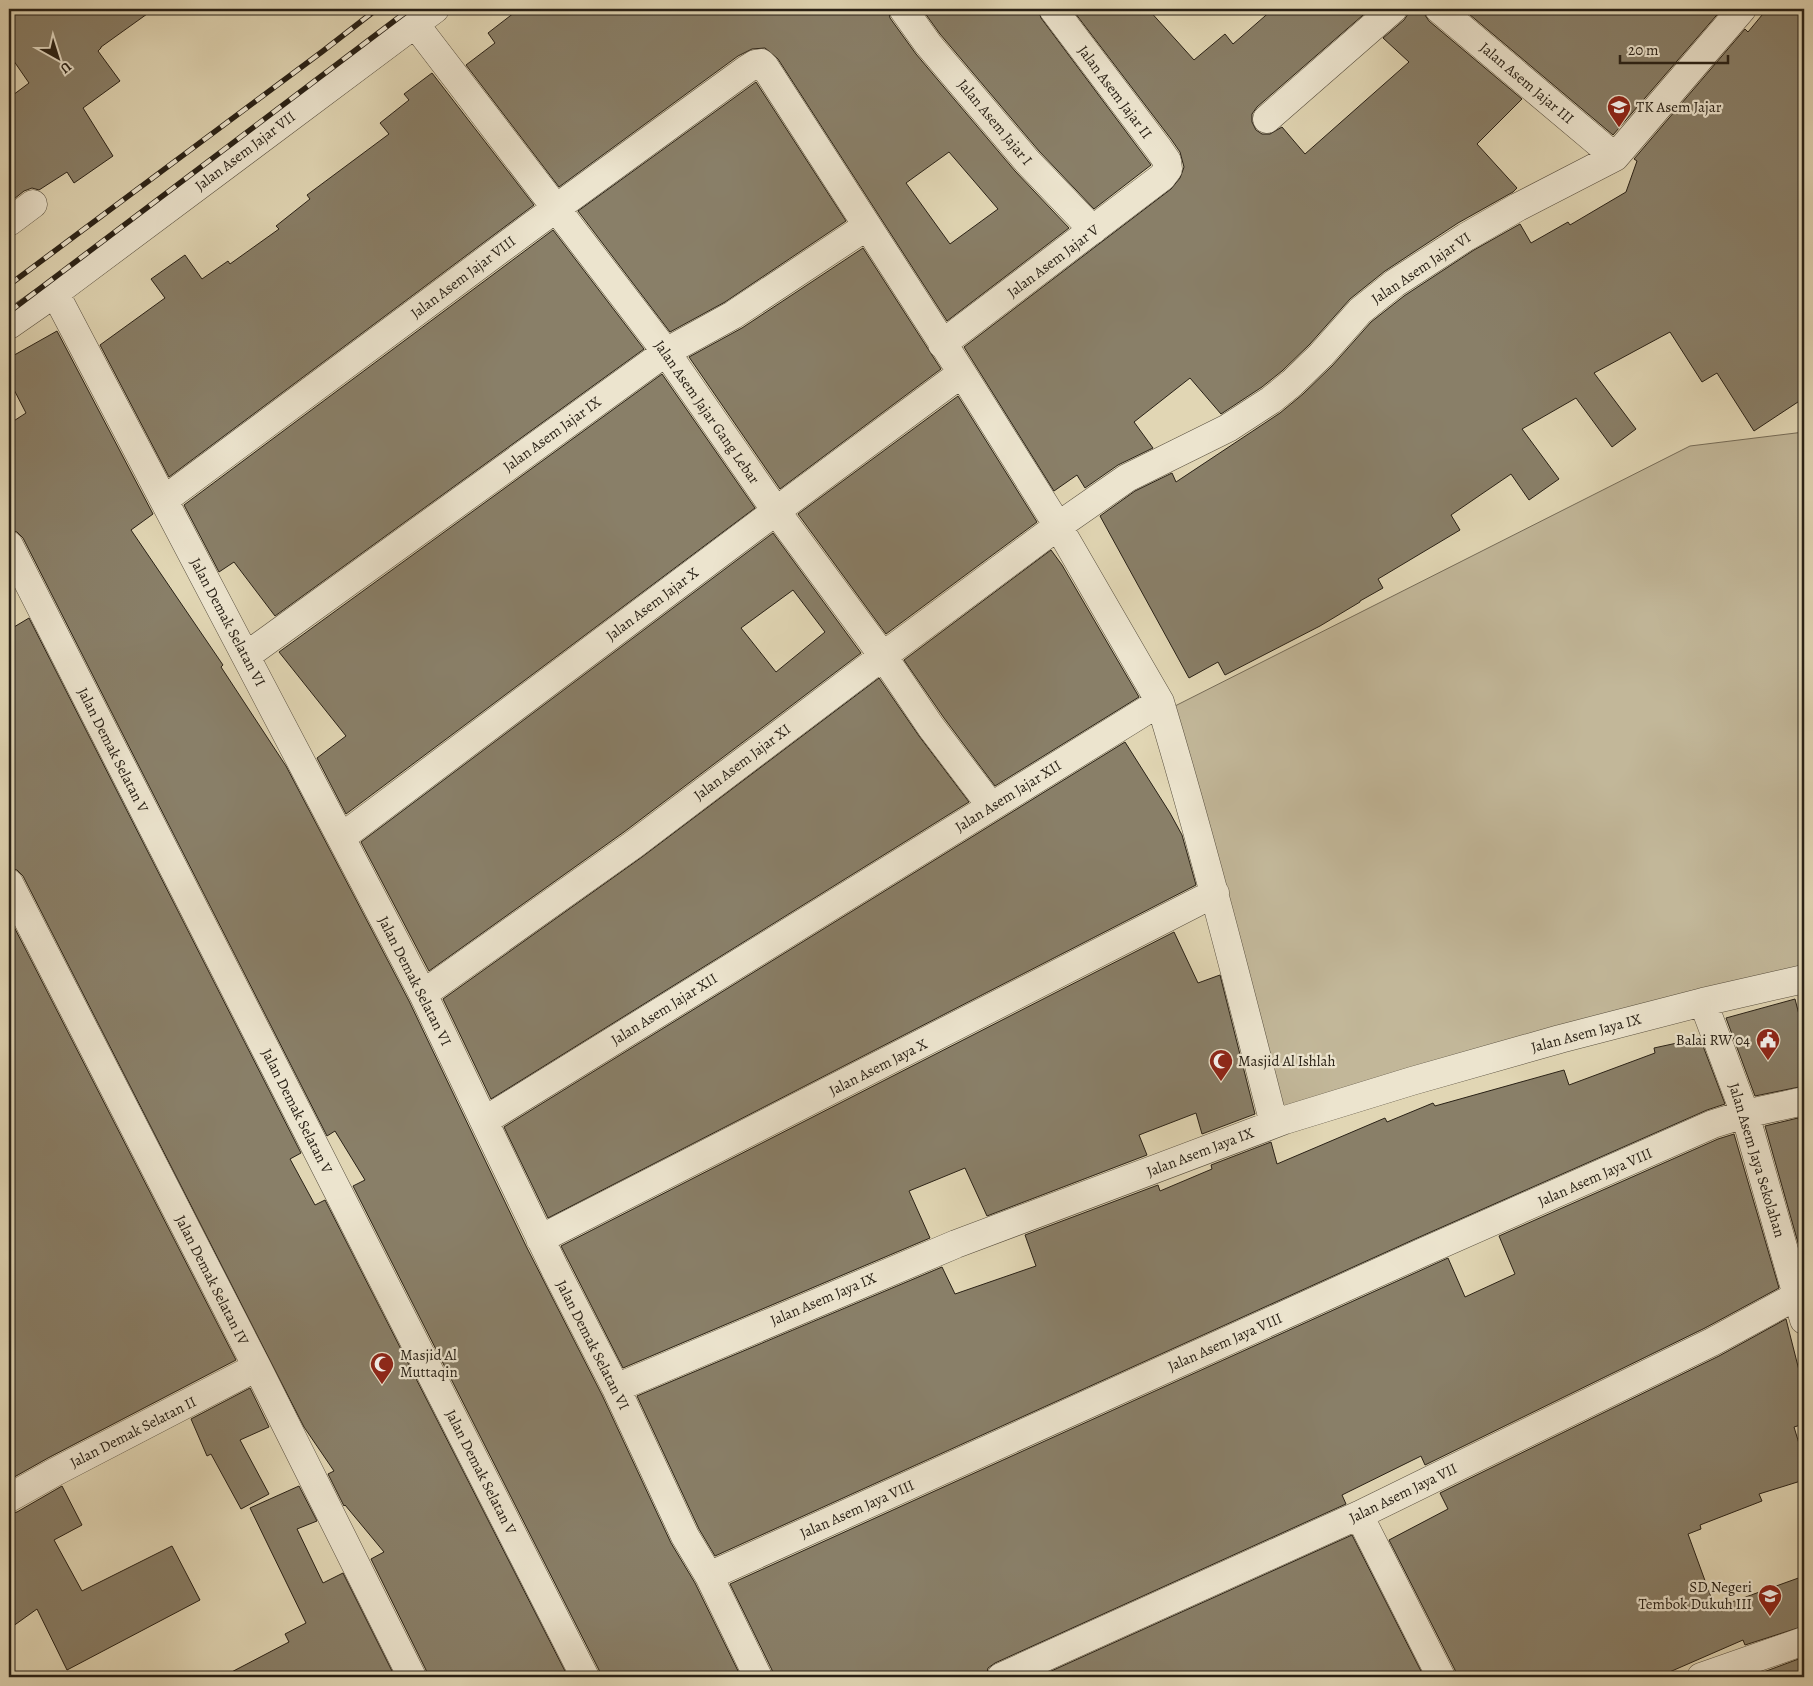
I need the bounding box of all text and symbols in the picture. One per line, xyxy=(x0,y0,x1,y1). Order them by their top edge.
north arrow xyxy=(32,32,82,82)
scale bar xyxy=(1620,32,1728,64)
street label: Jalan Asem Jajar III xyxy=(1476,38,1578,128)
text: 20 m xyxy=(1628,40,1659,60)
street label: Jalan Asem Jajar II xyxy=(1073,41,1157,143)
text: U xyxy=(56,57,75,78)
street label: Jalan Asem Jajar I xyxy=(953,75,1037,169)
school or university icon: TK Asem Jajar xyxy=(1606,94,1632,128)
place label: TK Asem Jajar xyxy=(1636,97,1722,117)
street label: Jalan Asem Jajar VII xyxy=(191,107,299,195)
street label: Jalan Asem Jajar V xyxy=(1003,219,1104,302)
street label: Jalan Asem Jajar VI xyxy=(1367,227,1475,309)
street label: Jalan Asem Jajar VIII xyxy=(406,231,520,323)
street label: Jalan Asem Jajar Gang Lebar xyxy=(650,336,764,488)
street label: Jalan Asem Jajar IX xyxy=(499,392,605,476)
street label: Jalan Demak Selatan VI xyxy=(186,554,270,690)
street label: Jalan Asem Jajar X xyxy=(602,563,702,645)
street label: Jalan Demak Selatan V xyxy=(73,684,154,817)
street label: Jalan Asem Jajar XI xyxy=(689,719,795,805)
street label: Jalan Asem Jajar XII xyxy=(951,755,1065,837)
street label: Jalan Demak Selatan VI xyxy=(374,913,456,1049)
street label: Jalan Asem Jajar XII xyxy=(607,968,721,1050)
street label: Jalan Asem Jaya IX xyxy=(1529,1009,1643,1057)
public building icon: Balai RW 04 xyxy=(1755,1027,1781,1061)
place label: Balai RW 04 xyxy=(1676,1030,1750,1050)
street label: Jalan Asem Jaya X xyxy=(825,1034,931,1100)
street label: Jalan Demak Selatan V xyxy=(257,1045,338,1178)
mosque icon: Masjid Al Ishlah xyxy=(1208,1048,1234,1082)
place label: Masjid Al Ishlah xyxy=(1238,1051,1336,1071)
street label: Jalan Asem Jaya Sekolahan xyxy=(1724,1080,1790,1240)
street label: Jalan Asem Jaya IX xyxy=(1144,1122,1257,1182)
street label: Jalan Asem Jaya VIII xyxy=(1535,1143,1655,1211)
street label: Jalan Demak Selatan IV xyxy=(171,1212,254,1349)
street label: Jalan Asem Jaya IX xyxy=(767,1268,879,1330)
street label: Jalan Demak Selatan VI xyxy=(552,1277,634,1413)
street label: Jalan Asem Jaya VIII xyxy=(1165,1308,1285,1376)
place label: Masjid Al Muttaqin xyxy=(400,1345,458,1382)
mosque icon: Masjid Al Muttaqin xyxy=(369,1351,395,1385)
street label: Jalan Demak Selatan II xyxy=(66,1391,200,1473)
street label: Jalan Demak Selatan V xyxy=(441,1406,522,1539)
street label: Jalan Asem Jaya VII xyxy=(1346,1458,1460,1528)
street label: Jalan Asem Jaya VIII xyxy=(797,1475,917,1543)
place label: SD Negeri Tembok Dukuh III xyxy=(1639,1577,1752,1614)
school or university icon: SD Negeri Tembok Dukuh III xyxy=(1757,1583,1783,1617)

